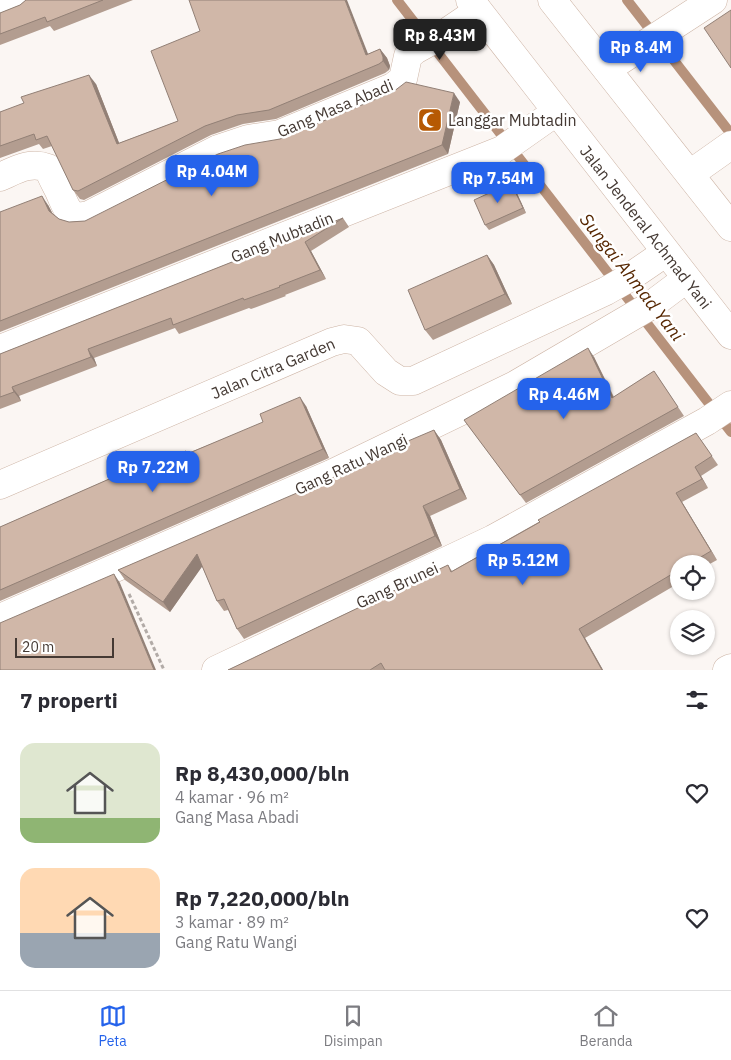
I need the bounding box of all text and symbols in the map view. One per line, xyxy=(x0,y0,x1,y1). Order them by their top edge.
pin: Rp 8.43M xyxy=(388,18,492,61)
text: Rp 8.43M xyxy=(404,25,476,45)
pin: Rp 8.4M xyxy=(595,30,687,73)
text: Rp 8.4M xyxy=(610,37,672,57)
street label: Gang Masa Abadi xyxy=(274,75,396,141)
mosque icon: Langgar Mubtadin xyxy=(417,107,443,133)
place label: Langgar Mubtadin xyxy=(448,110,577,130)
street label: Jalan Jenderal Achmad Yani xyxy=(576,141,716,313)
pin: Rp 4.04M xyxy=(160,154,264,197)
text: Rp 4.04M xyxy=(176,161,248,181)
pin: Rp 7.54M xyxy=(446,162,550,204)
text: Rp 7.54M xyxy=(462,168,534,188)
street label: Gang Mubtadin xyxy=(228,207,336,267)
water label: Sungai Ahmad Yani xyxy=(575,208,689,346)
street label: Jalan Citra Garden xyxy=(208,333,338,403)
pin: Rp 4.46M xyxy=(512,378,616,420)
text: Rp 4.46M xyxy=(528,384,600,404)
street label: Gang Ratu Wangi xyxy=(291,429,411,499)
pin: Rp 7.22M xyxy=(101,450,205,493)
text: Rp 7.22M xyxy=(117,457,189,477)
pin: Rp 5.12M xyxy=(471,544,575,586)
text: Rp 5.12M xyxy=(487,550,559,570)
map controls xyxy=(670,555,715,655)
button: locate xyxy=(670,555,715,600)
street label: Gang Brunei xyxy=(353,557,441,613)
button: layers xyxy=(670,610,715,655)
scale bar xyxy=(15,635,114,658)
text: 20 m xyxy=(22,638,54,656)
text: 7 properti xyxy=(20,686,118,714)
icon: filters xyxy=(683,686,711,714)
text: Rp 8,430,000/bln xyxy=(175,759,349,787)
icon: home xyxy=(60,763,120,823)
icon: heart xyxy=(683,779,711,807)
text: 4 kamar · 96 m² xyxy=(175,787,289,807)
text: Gang Masa Abadi xyxy=(175,807,299,827)
text: Rp 7,220,000/bln xyxy=(175,884,349,912)
icon: home xyxy=(60,888,120,948)
icon: heart xyxy=(683,904,711,932)
text: 3 kamar · 89 m² xyxy=(175,912,289,932)
text: Gang Ratu Wangi xyxy=(175,932,297,952)
tab: Peta xyxy=(98,1002,127,1050)
tab: Disimpan xyxy=(324,1002,383,1050)
tab: Beranda xyxy=(580,1002,633,1050)

